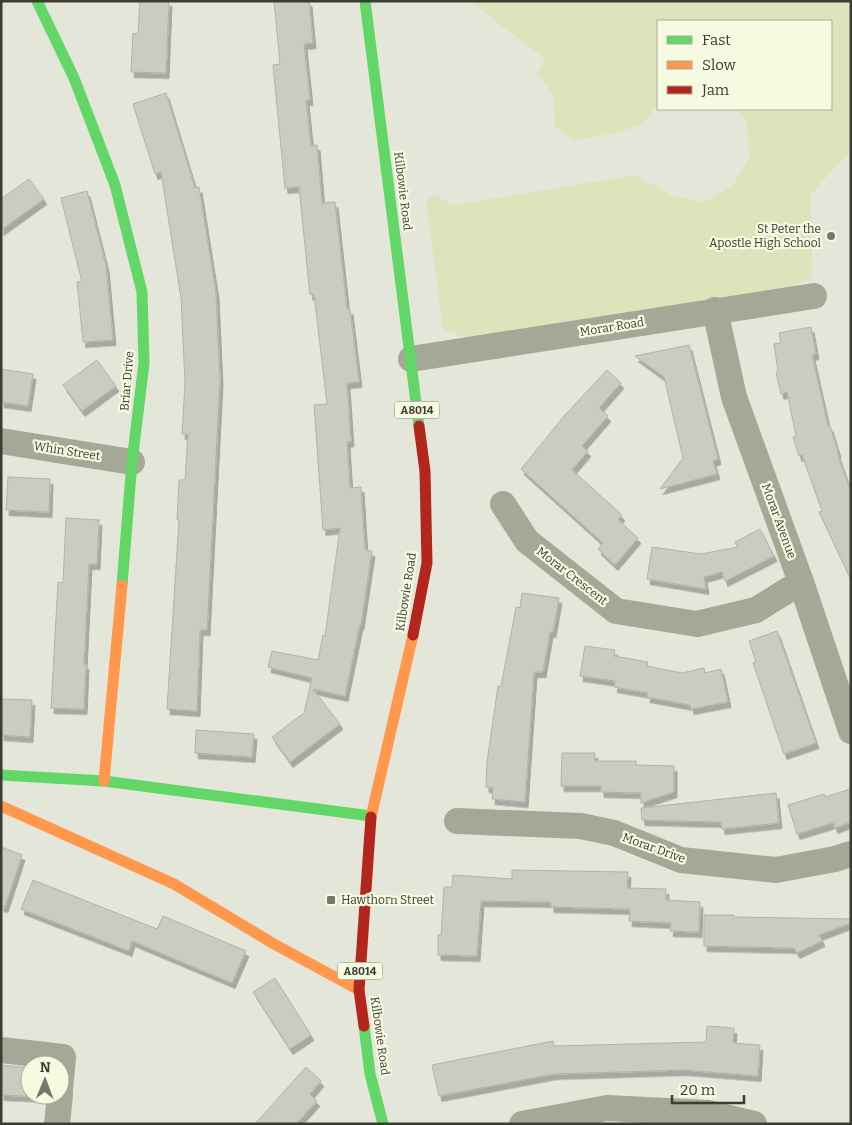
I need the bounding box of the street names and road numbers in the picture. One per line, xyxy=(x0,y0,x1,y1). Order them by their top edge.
street label: Kilbowie Road xyxy=(391,151,415,231)
street label: Morar Road xyxy=(579,315,645,339)
street label: Briar Drive xyxy=(117,351,137,411)
road number: A8014 xyxy=(394,402,440,418)
street label: Whin Street xyxy=(33,439,102,463)
street label: Morar Avenue xyxy=(759,482,799,560)
street label: Morar Crescent xyxy=(534,544,611,608)
street label: Kilbowie Road xyxy=(393,552,419,632)
street label: Morar Drive xyxy=(621,830,687,866)
road number: A8014 xyxy=(338,962,382,979)
street label: Kilbowie Road xyxy=(368,996,392,1076)

